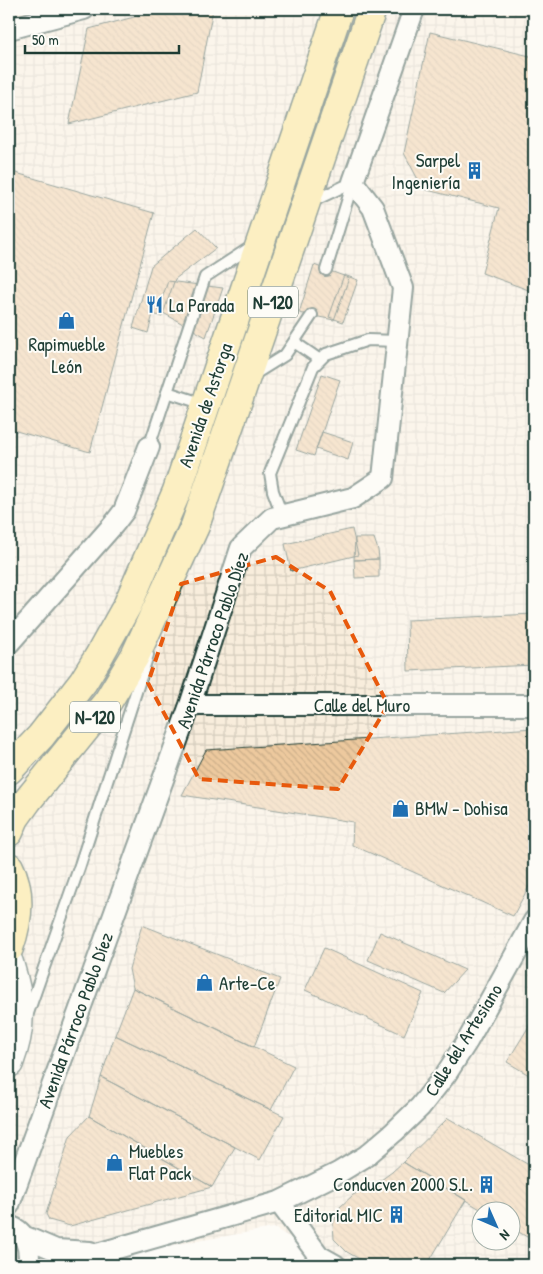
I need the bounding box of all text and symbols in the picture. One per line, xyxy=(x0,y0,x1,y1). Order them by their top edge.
scale bar xyxy=(25,22,179,54)
text: 50 m xyxy=(32,29,59,50)
place label: Sarpel Ingeniería xyxy=(392,147,461,195)
building icon: Sarpel Ingeniería xyxy=(464,161,484,181)
road number: N-120 xyxy=(248,286,298,318)
place label: La Parada xyxy=(169,292,235,318)
restaurant icon: La Parada xyxy=(145,295,165,315)
shop icon: Rapimueble León xyxy=(57,311,77,331)
place label: Rapimueble León xyxy=(29,331,106,379)
street label: Avenida de Astorga xyxy=(172,339,239,471)
street label: Avenida Párroco Pablo Díez xyxy=(170,548,254,732)
street label: Calle del Muro xyxy=(314,692,410,718)
road number: N-120 xyxy=(70,702,120,732)
place label: BMW - Dohisa xyxy=(415,795,508,821)
shop icon: BMW - Dohisa xyxy=(391,798,411,818)
street label: Avenida Párroco Pablo Díez xyxy=(31,929,119,1111)
place label: Arte-Ce xyxy=(219,970,276,996)
shop icon: Arte-Ce xyxy=(195,973,215,993)
street label: Calle del Artesiano xyxy=(418,978,508,1101)
place label: Muebles Flat Pack xyxy=(128,1138,191,1186)
shop icon: Muebles Flat Pack xyxy=(105,1152,125,1172)
place label: Conducven 2000 S.L. xyxy=(333,1171,473,1197)
building icon: Conducven 2000 S.L. xyxy=(477,1174,497,1194)
place label: Editorial MIC xyxy=(294,1202,383,1228)
north arrow xyxy=(470,1202,520,1252)
building icon: Editorial MIC xyxy=(387,1205,407,1225)
text: N xyxy=(496,1226,515,1245)

